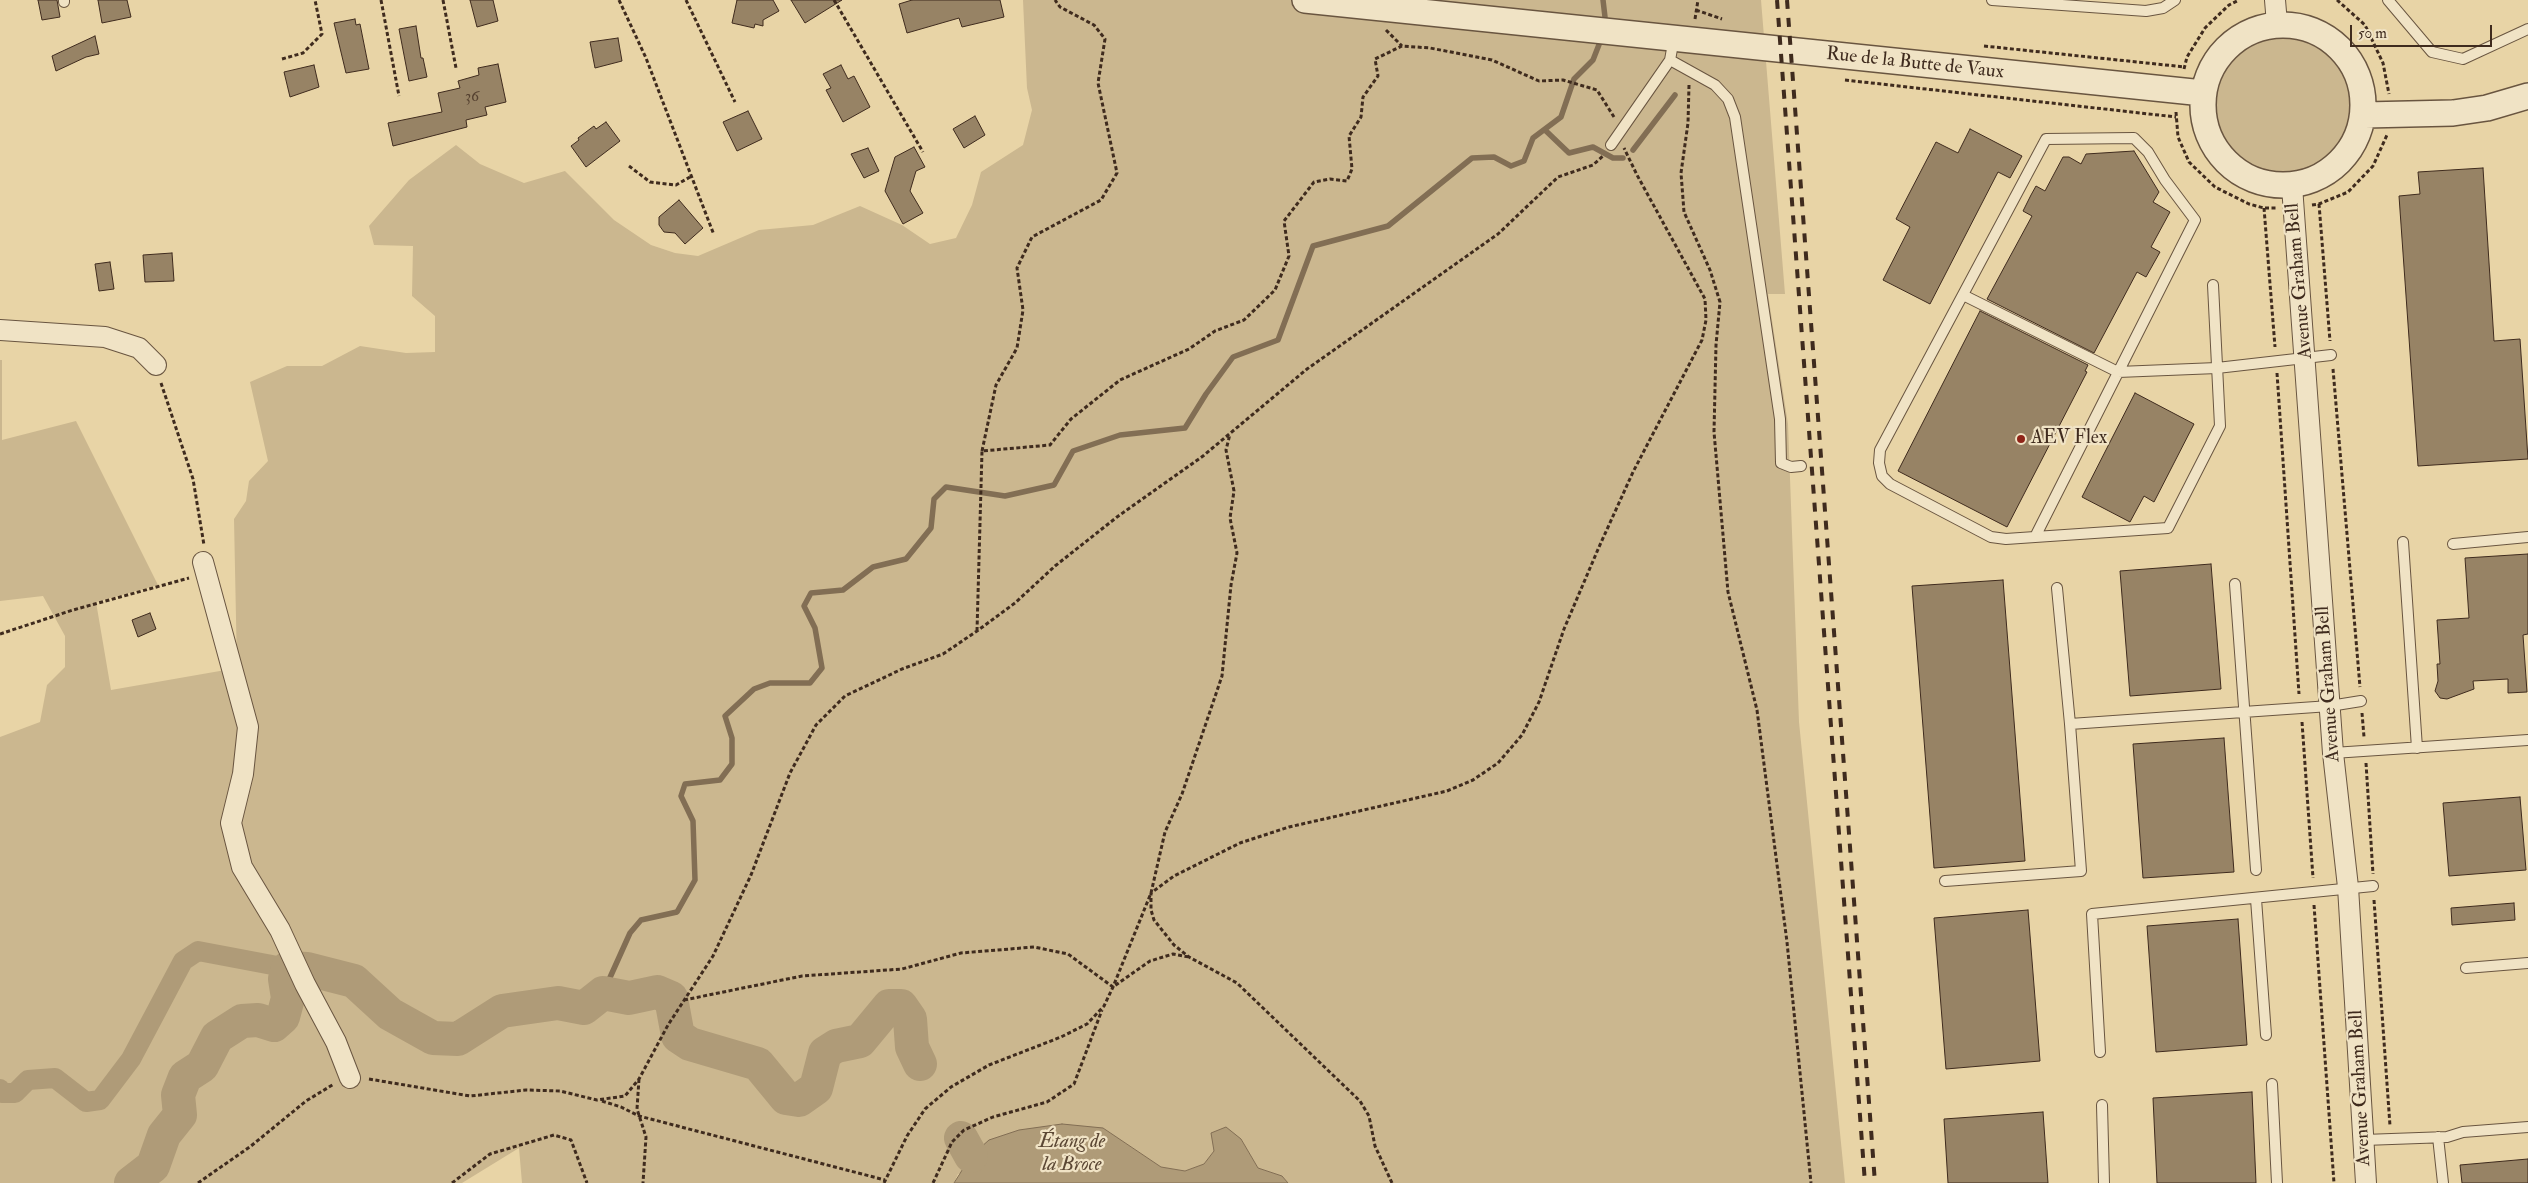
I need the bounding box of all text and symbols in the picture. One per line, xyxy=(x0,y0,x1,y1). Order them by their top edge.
scale bar xyxy=(2353,15,2496,47)
text: 50 m xyxy=(2358,24,2387,43)
street label: Rue de la Butte de Vaux xyxy=(1825,43,2005,85)
house number: 36 xyxy=(465,88,479,108)
street label: Avenue Graham Bell xyxy=(2282,202,2318,360)
place label: AEV Flex xyxy=(2031,428,2107,450)
marker: AEV Flex xyxy=(2015,433,2027,445)
street label: Avenue Graham Bell xyxy=(2312,605,2346,763)
street label: Avenue Graham Bell xyxy=(2346,1009,2376,1167)
water label: Étang de la Broce xyxy=(1039,1131,1105,1178)

